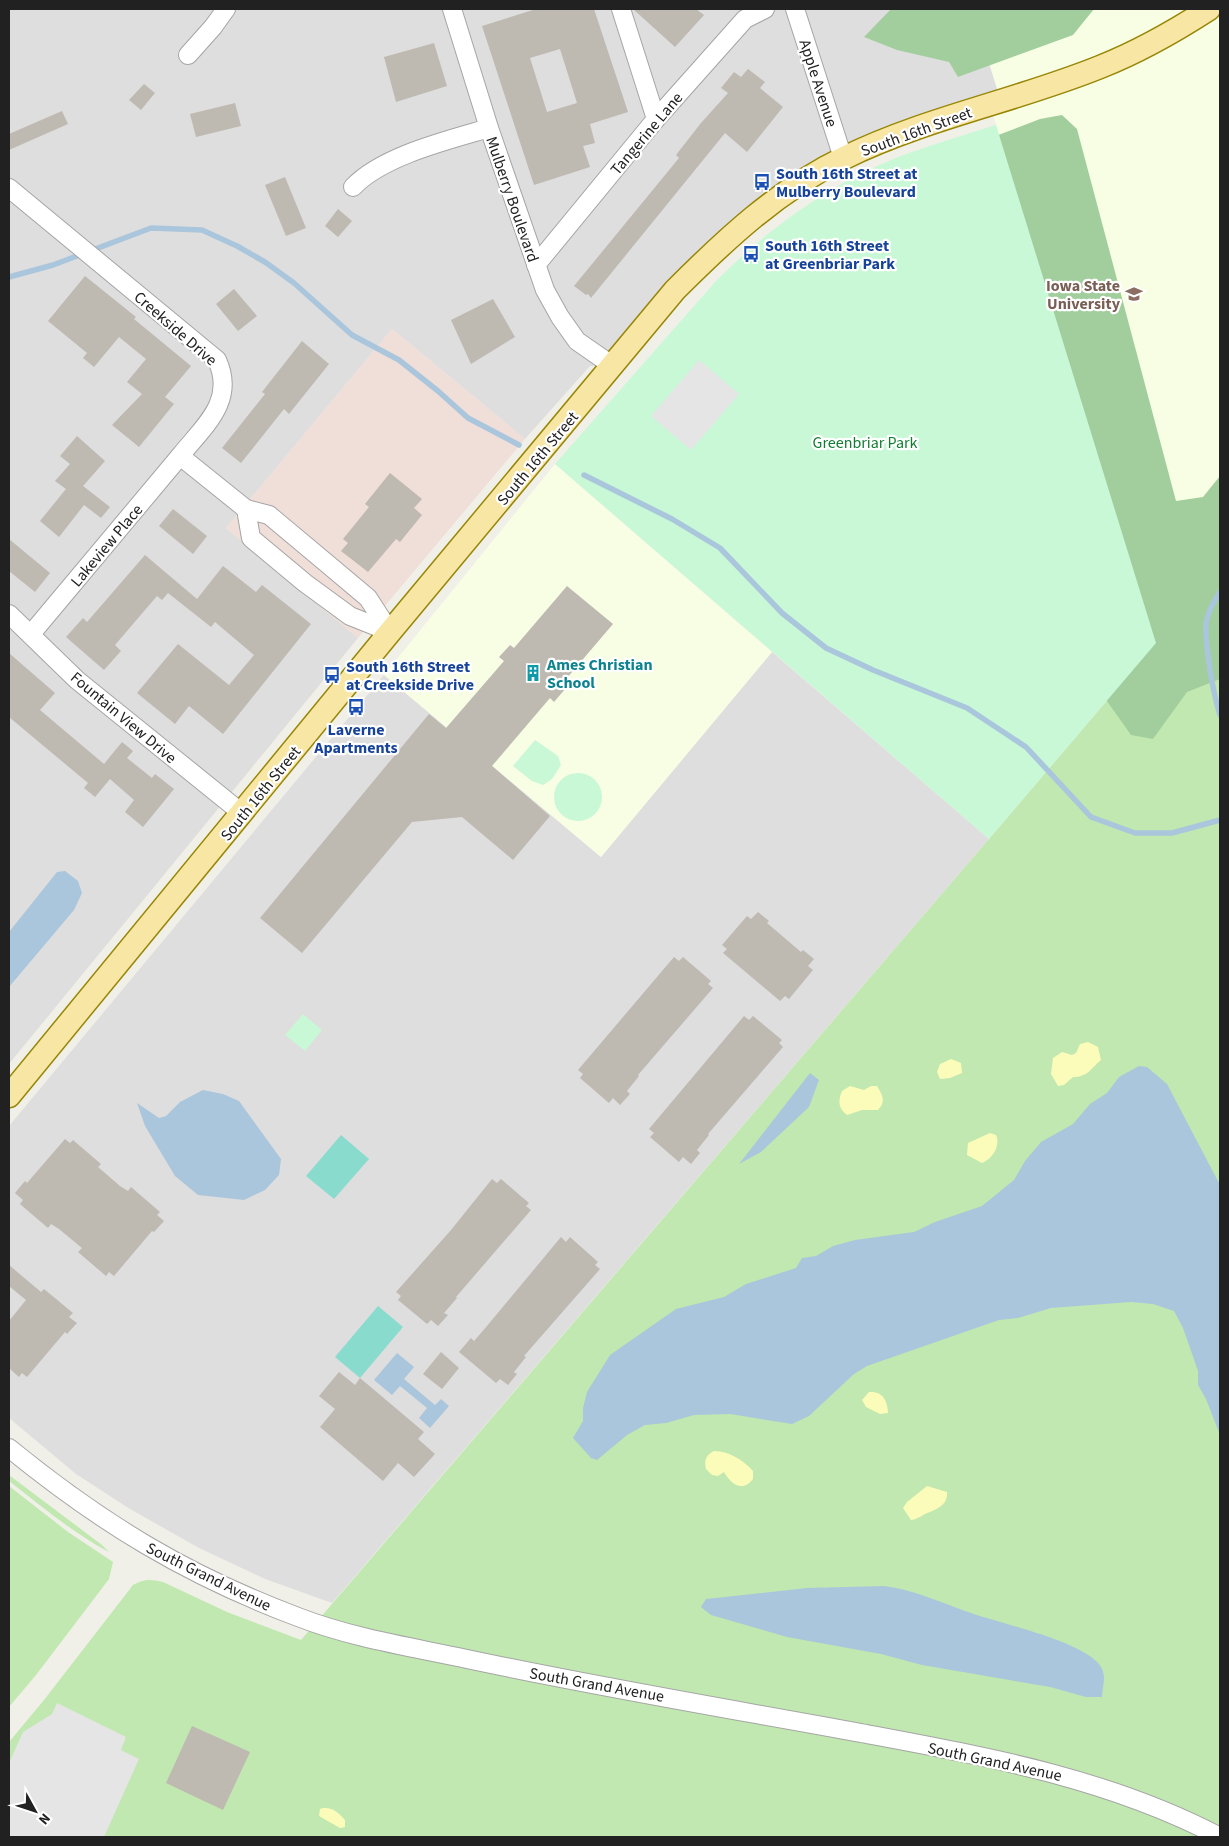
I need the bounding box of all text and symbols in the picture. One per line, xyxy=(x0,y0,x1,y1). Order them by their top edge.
street label: Apple Avenue xyxy=(794,37,843,130)
street label: Tangerine Lane xyxy=(606,87,688,180)
street label: South 16th Street xyxy=(858,101,975,162)
street label: Mulberry Boulevard xyxy=(480,133,544,265)
place label: South 16th Street at Mulberry Boulevard xyxy=(776,163,917,203)
bus stop icon: South 16th Street at Mulberry Boulevard xyxy=(752,172,772,192)
place label: South 16th Street at Greenbriar Park xyxy=(765,235,895,275)
bus stop icon: South 16th Street at Greenbriar Park xyxy=(741,244,761,264)
place label: Iowa State University xyxy=(1046,275,1121,315)
school or university icon: Iowa State University xyxy=(1124,284,1144,304)
street label: Creekside Drive xyxy=(129,286,222,371)
street label: South 16th Street xyxy=(492,406,584,510)
park label: Greenbriar Park xyxy=(813,432,918,454)
street label: Lakeview Place xyxy=(66,500,148,592)
place label: Ames Christian School xyxy=(546,654,653,694)
place label: South 16th Street at Creekside Drive xyxy=(346,656,474,696)
building icon: Ames Christian School xyxy=(523,663,543,683)
bus stop icon: South 16th Street at Creekside Drive xyxy=(322,665,342,685)
street label: Fountain View Drive xyxy=(66,667,181,769)
bus stop icon: Laverne Apartments xyxy=(346,697,366,717)
place label: Laverne Apartments xyxy=(313,719,398,759)
street label: South 16th Street xyxy=(216,741,306,846)
street label: South Grand Avenue xyxy=(142,1537,275,1617)
street label: South Grand Avenue xyxy=(528,1662,666,1708)
street label: South Grand Avenue xyxy=(926,1737,1064,1787)
north arrow xyxy=(10,1786,60,1836)
text: N xyxy=(34,1809,55,1829)

